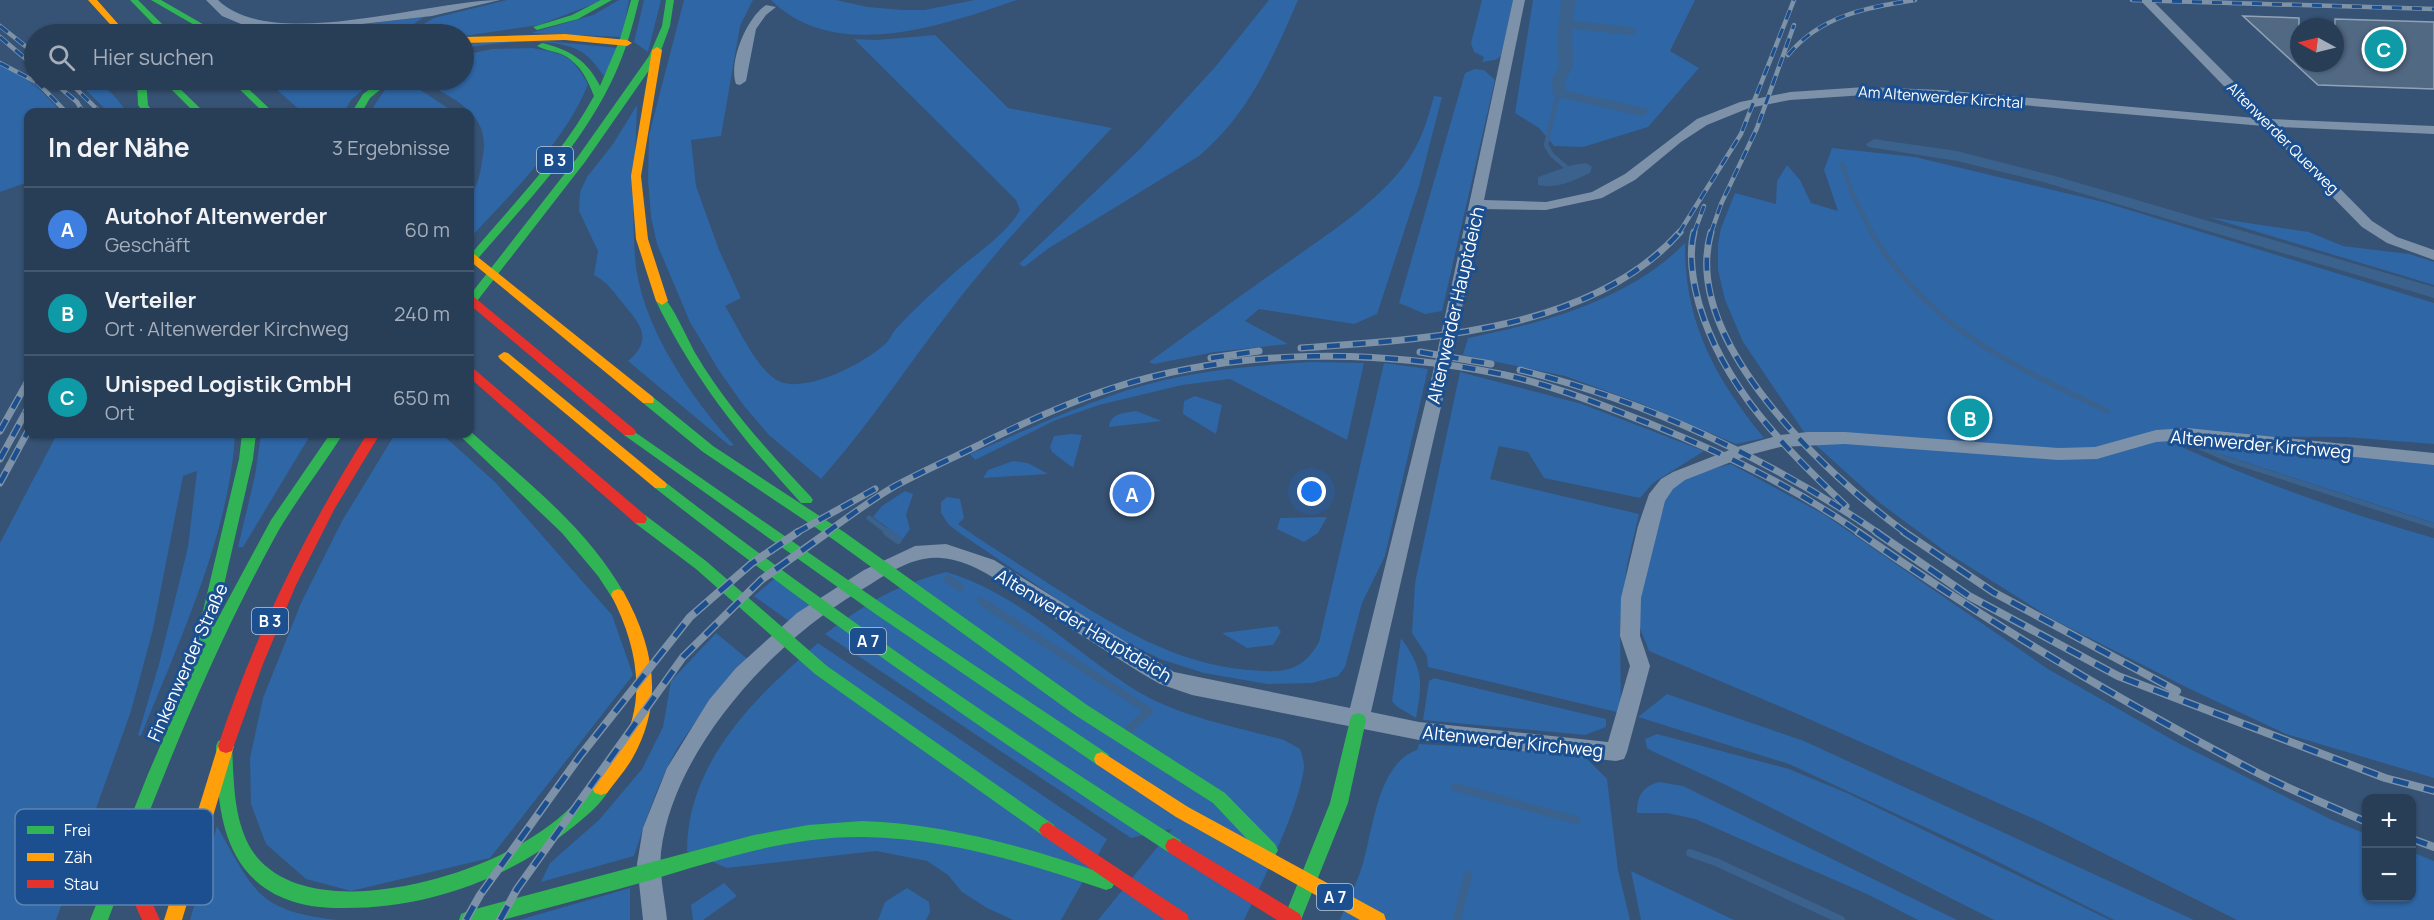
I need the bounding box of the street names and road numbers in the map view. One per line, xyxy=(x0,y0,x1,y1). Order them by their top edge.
street label: Altenwerder Querweg xyxy=(2222,77,2344,199)
street label: Am Altenwerder Kirchtal xyxy=(1858,81,2024,113)
road number: B 3 xyxy=(537,147,573,173)
street label: Altenwerder Hauptdeich xyxy=(1421,204,1489,406)
street label: Altenwerder Kirchweg xyxy=(2170,424,2352,464)
street label: Altenwerder Hauptdeich xyxy=(991,563,1177,687)
street label: Finkenwerder Straße xyxy=(141,579,233,745)
road number: B 3 xyxy=(252,608,288,634)
road number: A 7 xyxy=(850,628,886,654)
street label: Altenwerder Kirchweg xyxy=(1422,720,1604,762)
road number: A 7 xyxy=(1317,884,1353,910)

